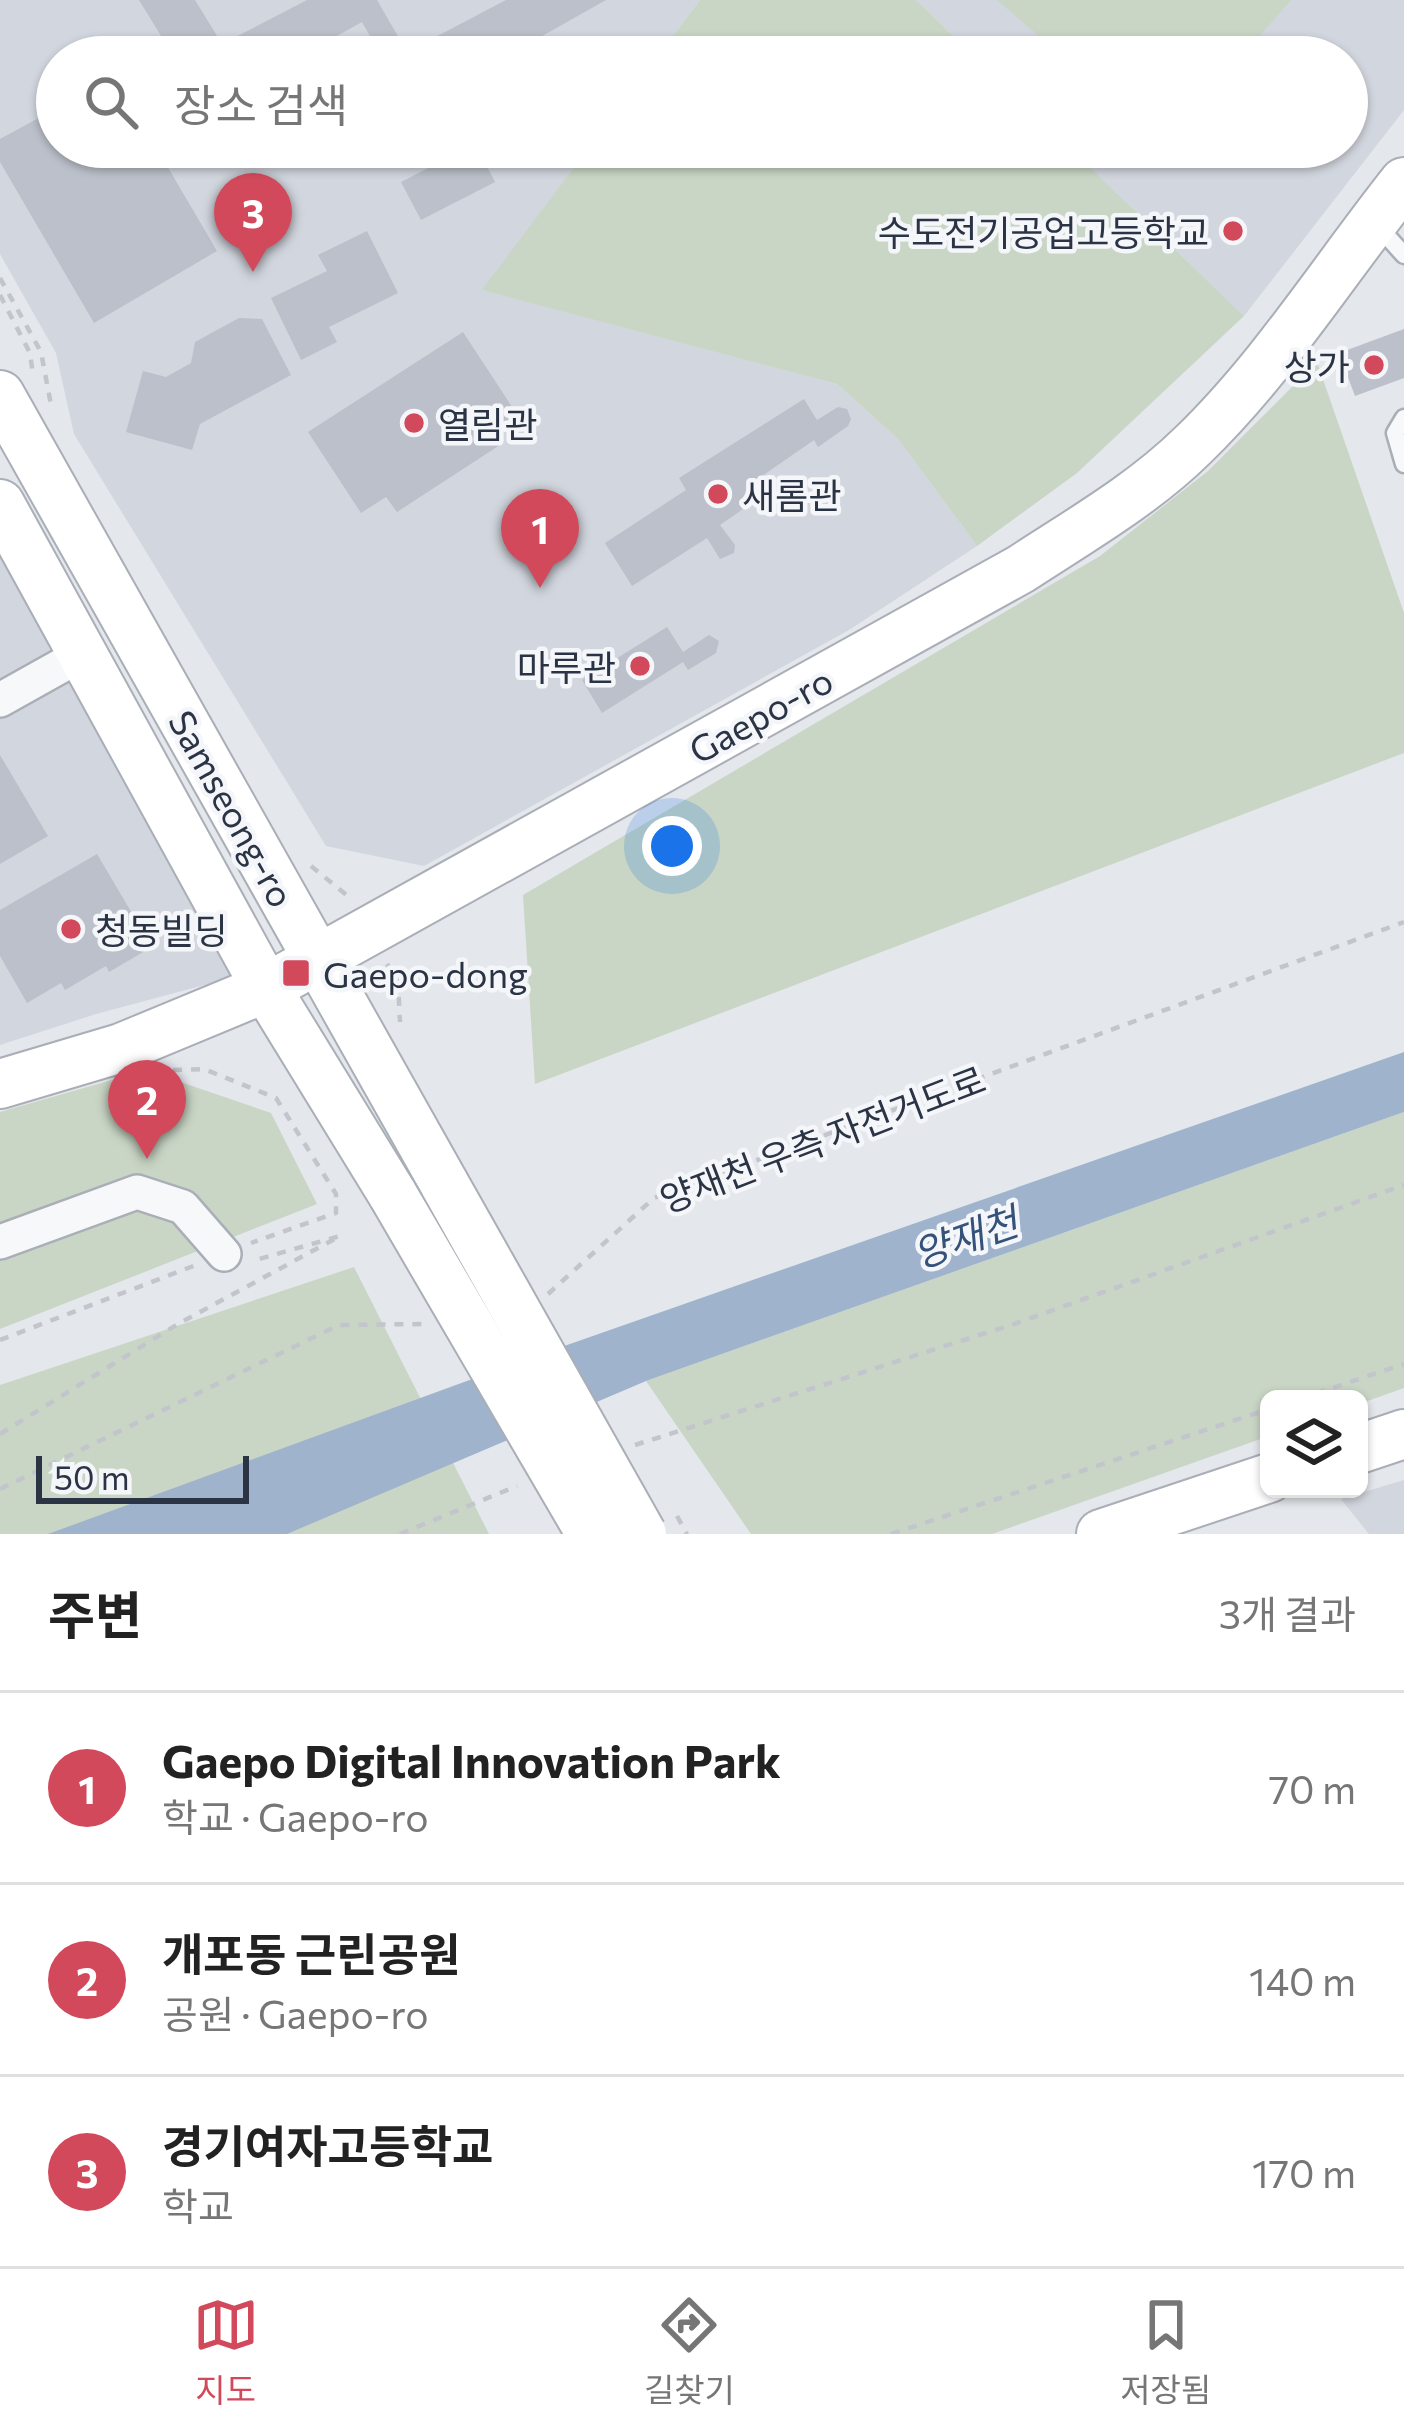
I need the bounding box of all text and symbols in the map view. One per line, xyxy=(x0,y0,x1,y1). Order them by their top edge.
search box xyxy=(36,36,1368,168)
icon: search xyxy=(78,69,144,135)
text: 장소 검색 xyxy=(174,76,348,131)
pin: 3 xyxy=(214,173,292,272)
place label: 수도전기공업고등학교 xyxy=(878,209,1209,253)
marker: 수도전기공업고등학교 xyxy=(1220,218,1246,244)
place label: 상가 xyxy=(1284,343,1350,387)
marker: 상가 xyxy=(1361,352,1387,378)
place label: 열림관 xyxy=(438,401,537,445)
marker: 열림관 xyxy=(401,410,427,436)
place label: 새롬관 xyxy=(742,472,841,516)
marker: 새롬관 xyxy=(705,481,731,507)
pin: 1 xyxy=(501,489,579,588)
place label: 마루관 xyxy=(517,644,616,688)
marker: 마루관 xyxy=(627,653,653,679)
street label: Gaepo-ro xyxy=(680,657,840,771)
street label: Samseong-ro xyxy=(161,702,305,914)
your location xyxy=(642,816,702,876)
place label: 청동빌딩 xyxy=(95,907,227,951)
marker: 청동빌딩 xyxy=(58,916,84,942)
place label: Gaepo-dong xyxy=(323,951,528,995)
marker: Gaepo-dong xyxy=(280,957,312,989)
street label: 양재천 우측 자전거도로 xyxy=(653,1056,991,1220)
pin: 2 xyxy=(108,1060,186,1159)
water label: 양재천 xyxy=(906,1194,1028,1276)
map controls xyxy=(1260,1390,1368,1498)
button: layers xyxy=(1260,1390,1368,1498)
scale bar xyxy=(36,1450,249,1503)
text: 50 m xyxy=(54,1456,130,1497)
text: 주변 xyxy=(48,1582,142,1645)
text: 3개 결과 xyxy=(1219,1589,1356,1637)
text: Gaepo Digital Innovation Park xyxy=(162,1732,781,1787)
text: 1 xyxy=(78,1764,96,1812)
text: 70 m xyxy=(1269,1764,1356,1812)
text: 학교 · Gaepo-ro xyxy=(162,1792,429,1840)
text: 개포동 근린공원 xyxy=(162,1925,460,1980)
text: 2 xyxy=(76,1956,98,2004)
text: 140 m xyxy=(1249,1956,1356,2004)
text: 공원 · Gaepo-ro xyxy=(162,1989,429,2037)
text: 경기여자고등학교 xyxy=(162,2117,493,2172)
text: 3 xyxy=(76,2148,98,2196)
text: 170 m xyxy=(1252,2148,1356,2196)
text: 학교 xyxy=(162,2181,234,2229)
tab: 지도 xyxy=(193,2292,259,2412)
tab: 길찾기 xyxy=(644,2292,735,2412)
tab: 저장됨 xyxy=(1120,2292,1211,2412)

